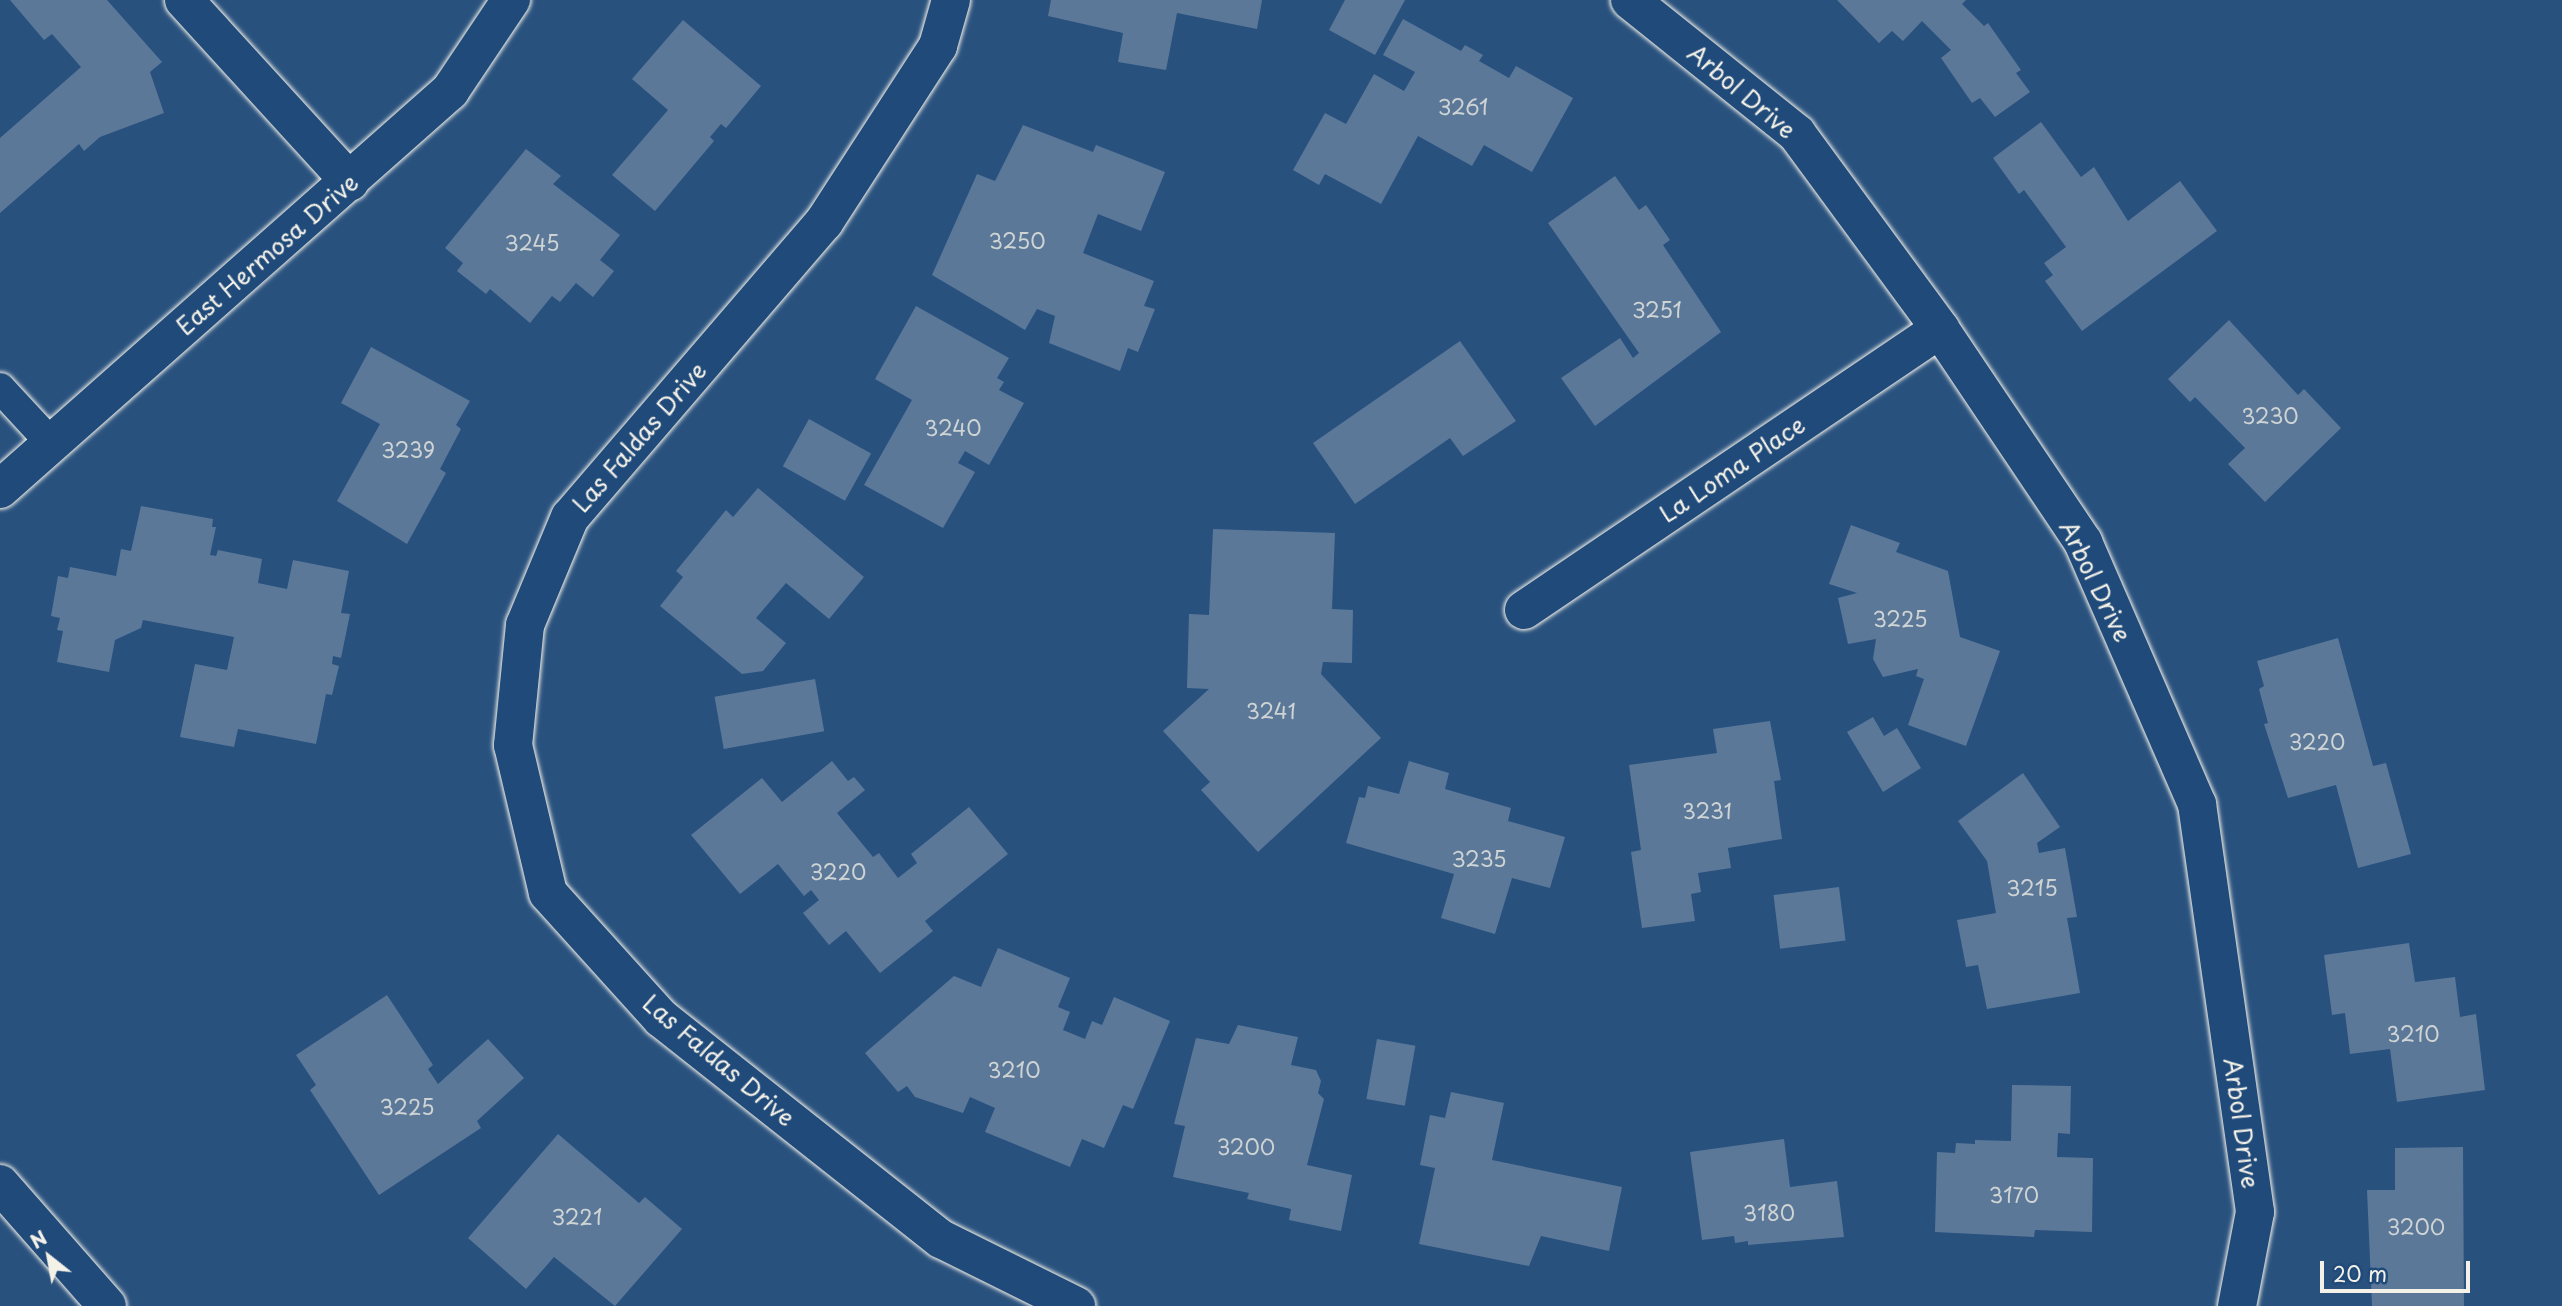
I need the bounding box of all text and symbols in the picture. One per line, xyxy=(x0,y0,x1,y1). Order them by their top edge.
street label: Arbol Drive xyxy=(1682,38,1802,144)
house number: 3261 xyxy=(1438,93,1488,119)
street label: East Hermosa Drive xyxy=(171,168,363,340)
house number: 3250 xyxy=(989,227,1045,253)
house number: 3245 xyxy=(505,229,559,255)
house number: 3251 xyxy=(1632,296,1682,322)
street label: Las Faldas Drive xyxy=(566,356,712,518)
house number: 3230 xyxy=(2241,402,2299,428)
street label: La Loma Place xyxy=(1654,410,1810,528)
house number: 3240 xyxy=(925,414,981,440)
house number: 3239 xyxy=(381,436,435,462)
street label: Arbol Drive xyxy=(2054,516,2138,646)
house number: 3225 xyxy=(1872,605,1928,631)
house number: 3241 xyxy=(1246,697,1296,723)
house number: 3220 xyxy=(2289,728,2345,754)
house number: 3231 xyxy=(1682,797,1732,823)
house number: 3235 xyxy=(1451,845,1507,871)
house number: 3220 xyxy=(810,858,866,884)
house number: 3215 xyxy=(2006,874,2058,900)
street label: Las Faldas Drive xyxy=(637,988,801,1132)
house number: 3210 xyxy=(2386,1020,2440,1046)
house number: 3210 xyxy=(987,1056,1041,1082)
street label: Arbol Drive xyxy=(2219,1056,2265,1190)
house number: 3225 xyxy=(379,1093,435,1119)
house number: 3200 xyxy=(1217,1133,1275,1159)
house number: 3170 xyxy=(1989,1181,2039,1207)
house number: 3180 xyxy=(1743,1199,1795,1225)
house number: 3221 xyxy=(552,1203,602,1229)
house number: 3200 xyxy=(2387,1213,2445,1239)
north arrow xyxy=(14,1222,84,1292)
text: N xyxy=(25,1223,52,1255)
scale bar xyxy=(2324,1246,2474,1290)
text: 20 m xyxy=(2333,1257,2387,1289)

